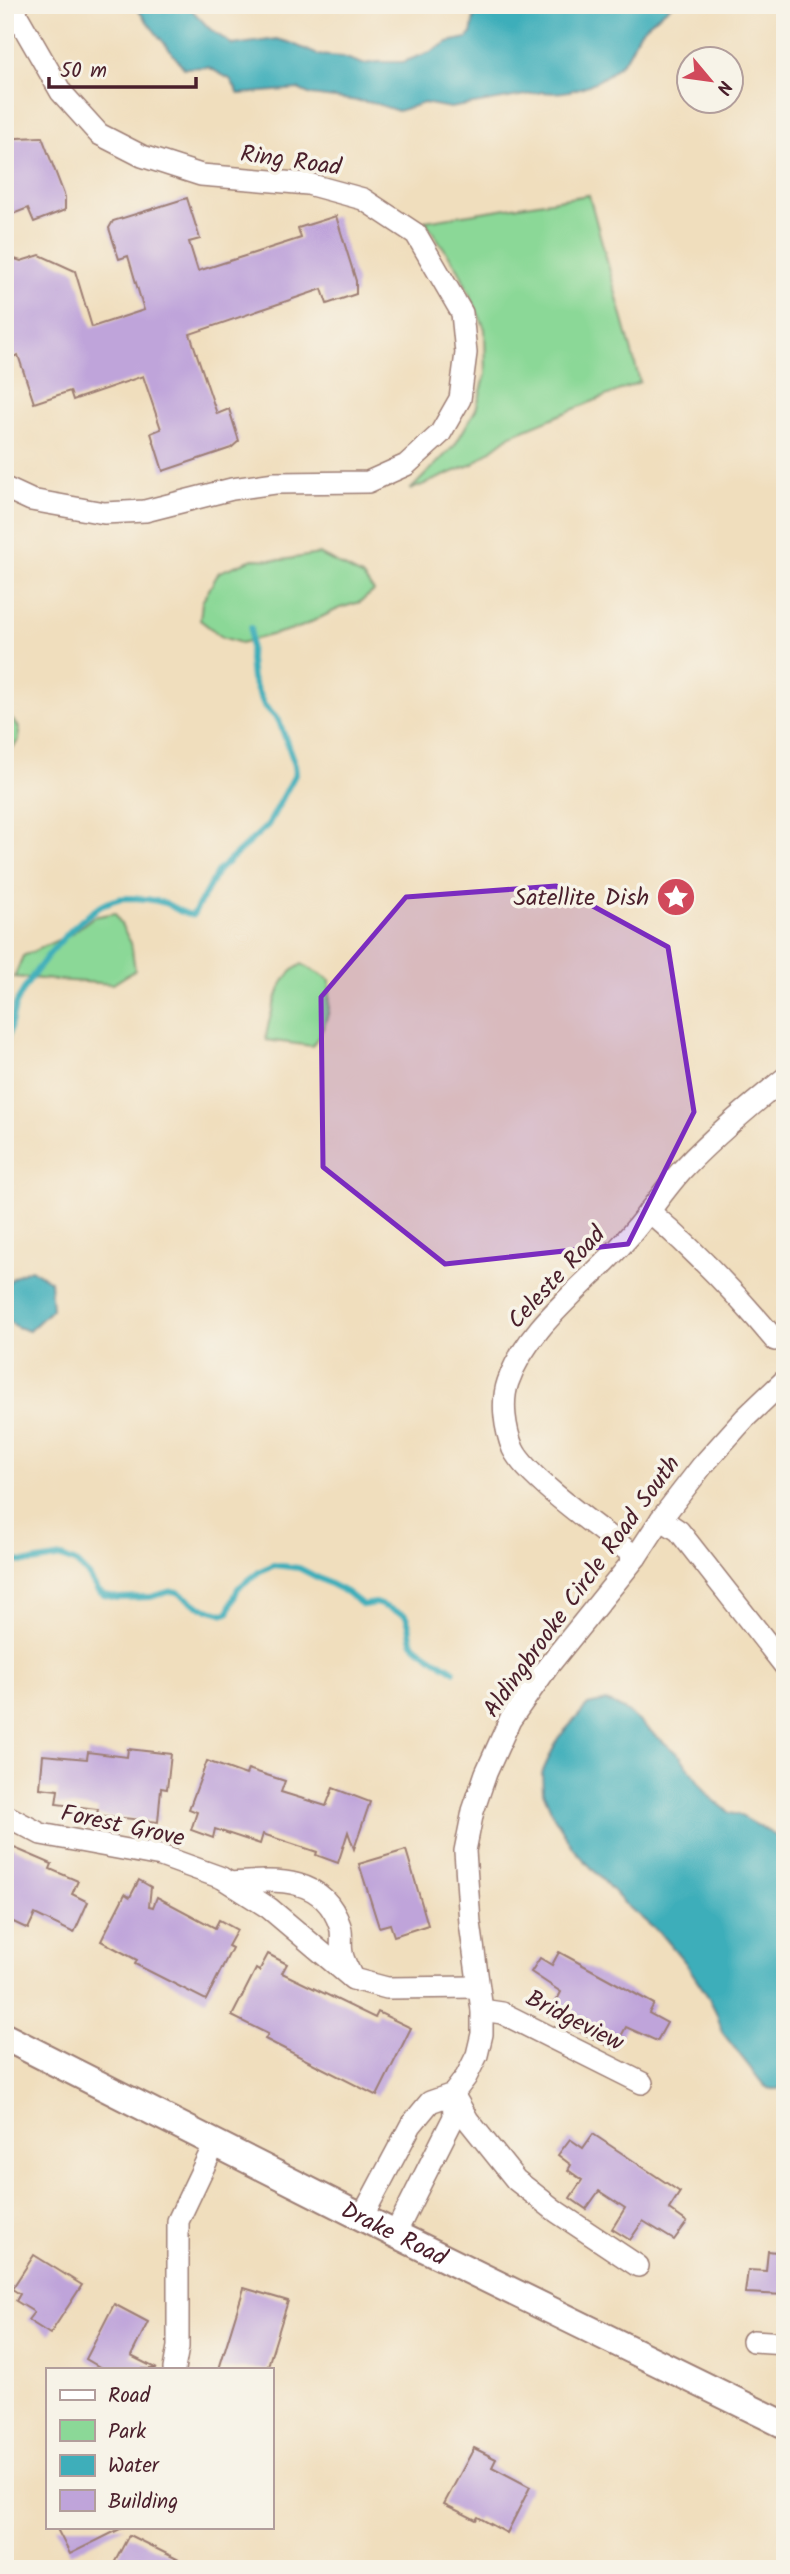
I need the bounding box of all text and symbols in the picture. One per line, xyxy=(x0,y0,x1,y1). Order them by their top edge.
scale bar xyxy=(49,46,196,90)
north arrow xyxy=(674,46,744,116)
text: 50 m xyxy=(60,55,107,88)
text: N xyxy=(707,75,739,100)
street label: Ring Road xyxy=(238,135,345,188)
place icon: Satellite Dish xyxy=(655,876,697,918)
place label: Satellite Dish xyxy=(513,879,649,918)
street label: Celeste Road xyxy=(499,1216,616,1339)
street label: Aldingbrooke Circle Road South xyxy=(473,1447,691,1726)
street label: Forest Grove xyxy=(57,1794,188,1859)
street label: Bridgeview xyxy=(518,1980,631,2063)
street label: Drake Road xyxy=(334,2192,454,2278)
legend xyxy=(46,2368,273,2528)
text: Road xyxy=(108,2380,151,2413)
text: Park xyxy=(108,2416,146,2449)
text: Water xyxy=(108,2450,160,2483)
text: Building xyxy=(108,2486,178,2519)

